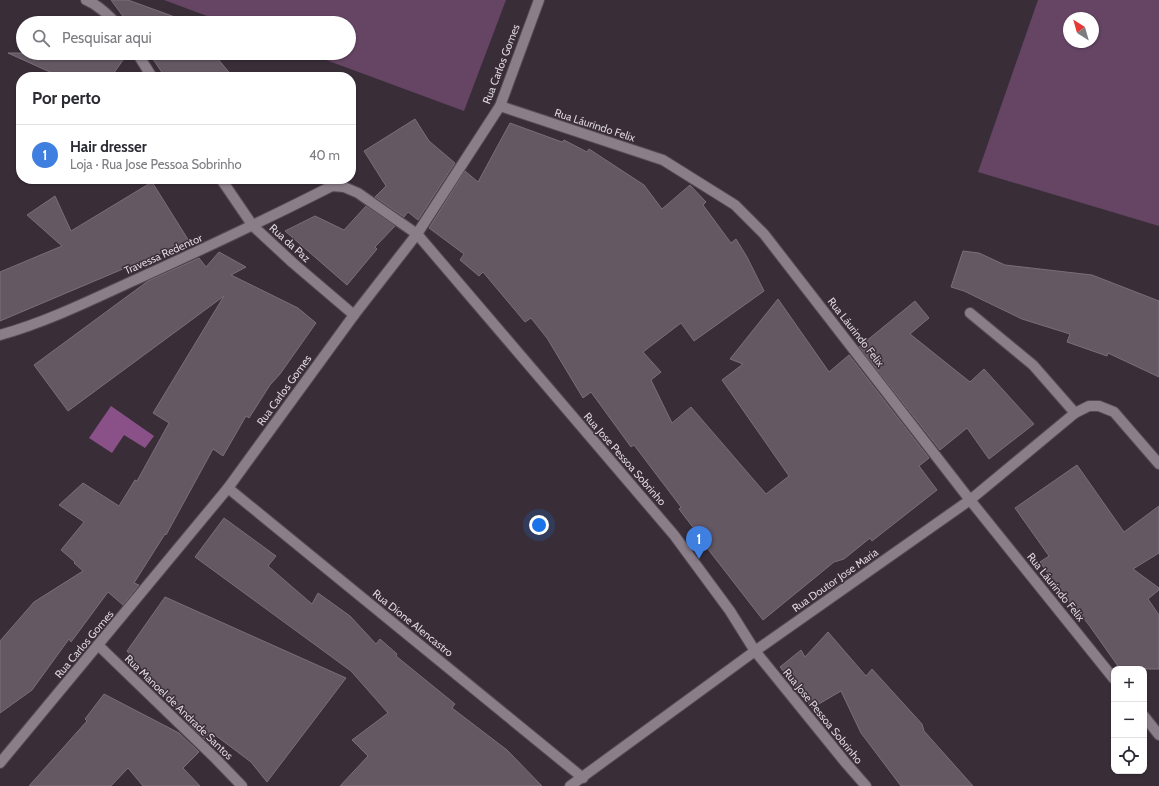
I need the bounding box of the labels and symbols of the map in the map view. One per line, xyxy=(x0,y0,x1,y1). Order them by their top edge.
north arrow xyxy=(1063,12,1099,48)
street label: Rua Carlos Gomes xyxy=(479,22,523,106)
street label: Rua Láurindo Felix xyxy=(553,105,638,145)
street label: Rua da Paz xyxy=(267,221,313,265)
street label: Travessa Redentor xyxy=(122,230,205,278)
street label: Rua Láurindo Felix xyxy=(825,295,888,370)
street label: Rua Carlos Gomes xyxy=(254,351,315,428)
street label: Rua Jose Pessoa Sobrinho xyxy=(581,410,669,508)
your location xyxy=(529,515,549,535)
pin: 1 xyxy=(686,526,712,559)
street label: Rua Doutor Jose Maria xyxy=(789,545,881,615)
street label: Rua Láurindo Felix xyxy=(1024,550,1088,625)
street label: Rua Dione Alencastro xyxy=(370,586,456,660)
street label: Rua Carlos Gomes xyxy=(52,607,117,681)
street label: Rua Manoel de Andrade Santos xyxy=(122,652,236,763)
street label: Rua Jose Pessoa Sobrinho xyxy=(780,665,866,767)

